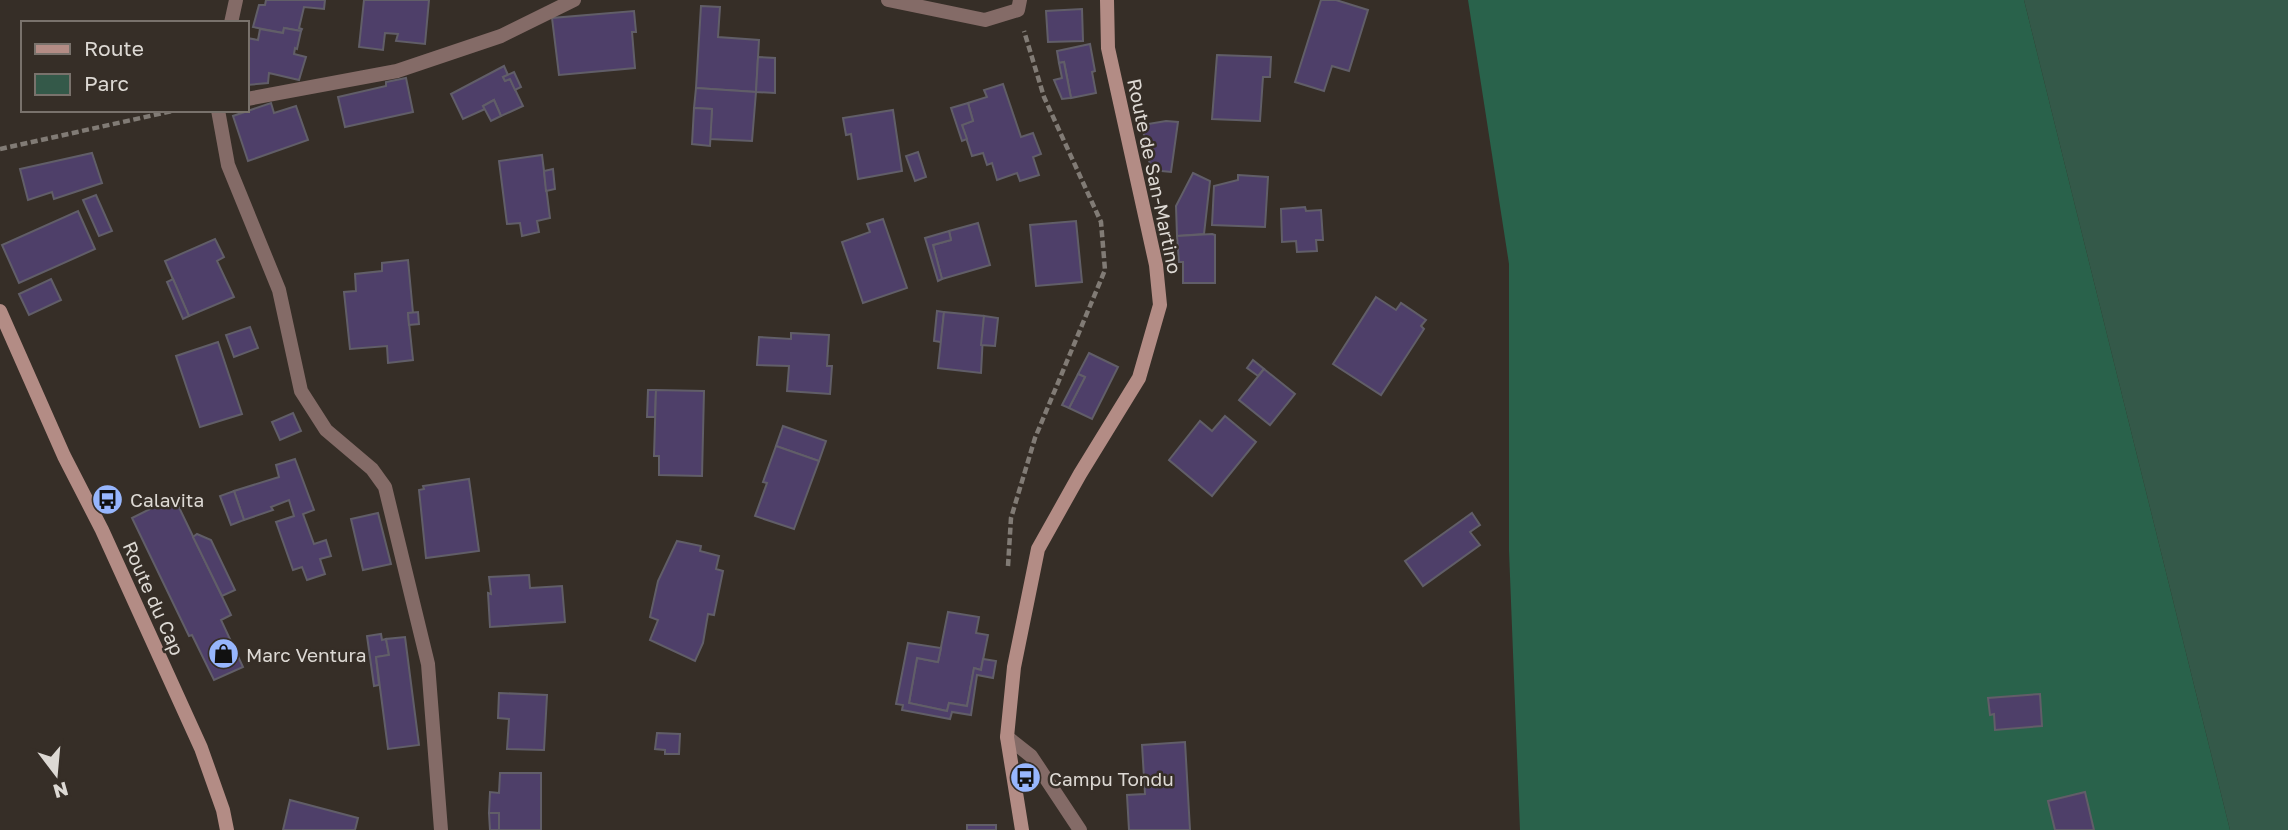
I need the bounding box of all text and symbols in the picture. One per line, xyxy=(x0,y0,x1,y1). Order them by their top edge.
legend xyxy=(21,21,248,112)
text: Route xyxy=(84,35,144,61)
text: Parc xyxy=(84,70,129,96)
street label: Route de San-Martino xyxy=(1123,76,1187,276)
bus stop icon: Calavita xyxy=(90,482,124,516)
place label: Calavita xyxy=(130,488,204,511)
street label: Route du Cap xyxy=(119,537,189,659)
shop icon: Marc Ventura xyxy=(206,637,240,671)
place label: Marc Ventura xyxy=(246,643,367,666)
north arrow xyxy=(21,739,91,809)
bus stop icon: Campu Tondu xyxy=(1009,761,1043,795)
place label: Campu Tondu xyxy=(1049,767,1174,790)
text: N xyxy=(51,778,71,804)

